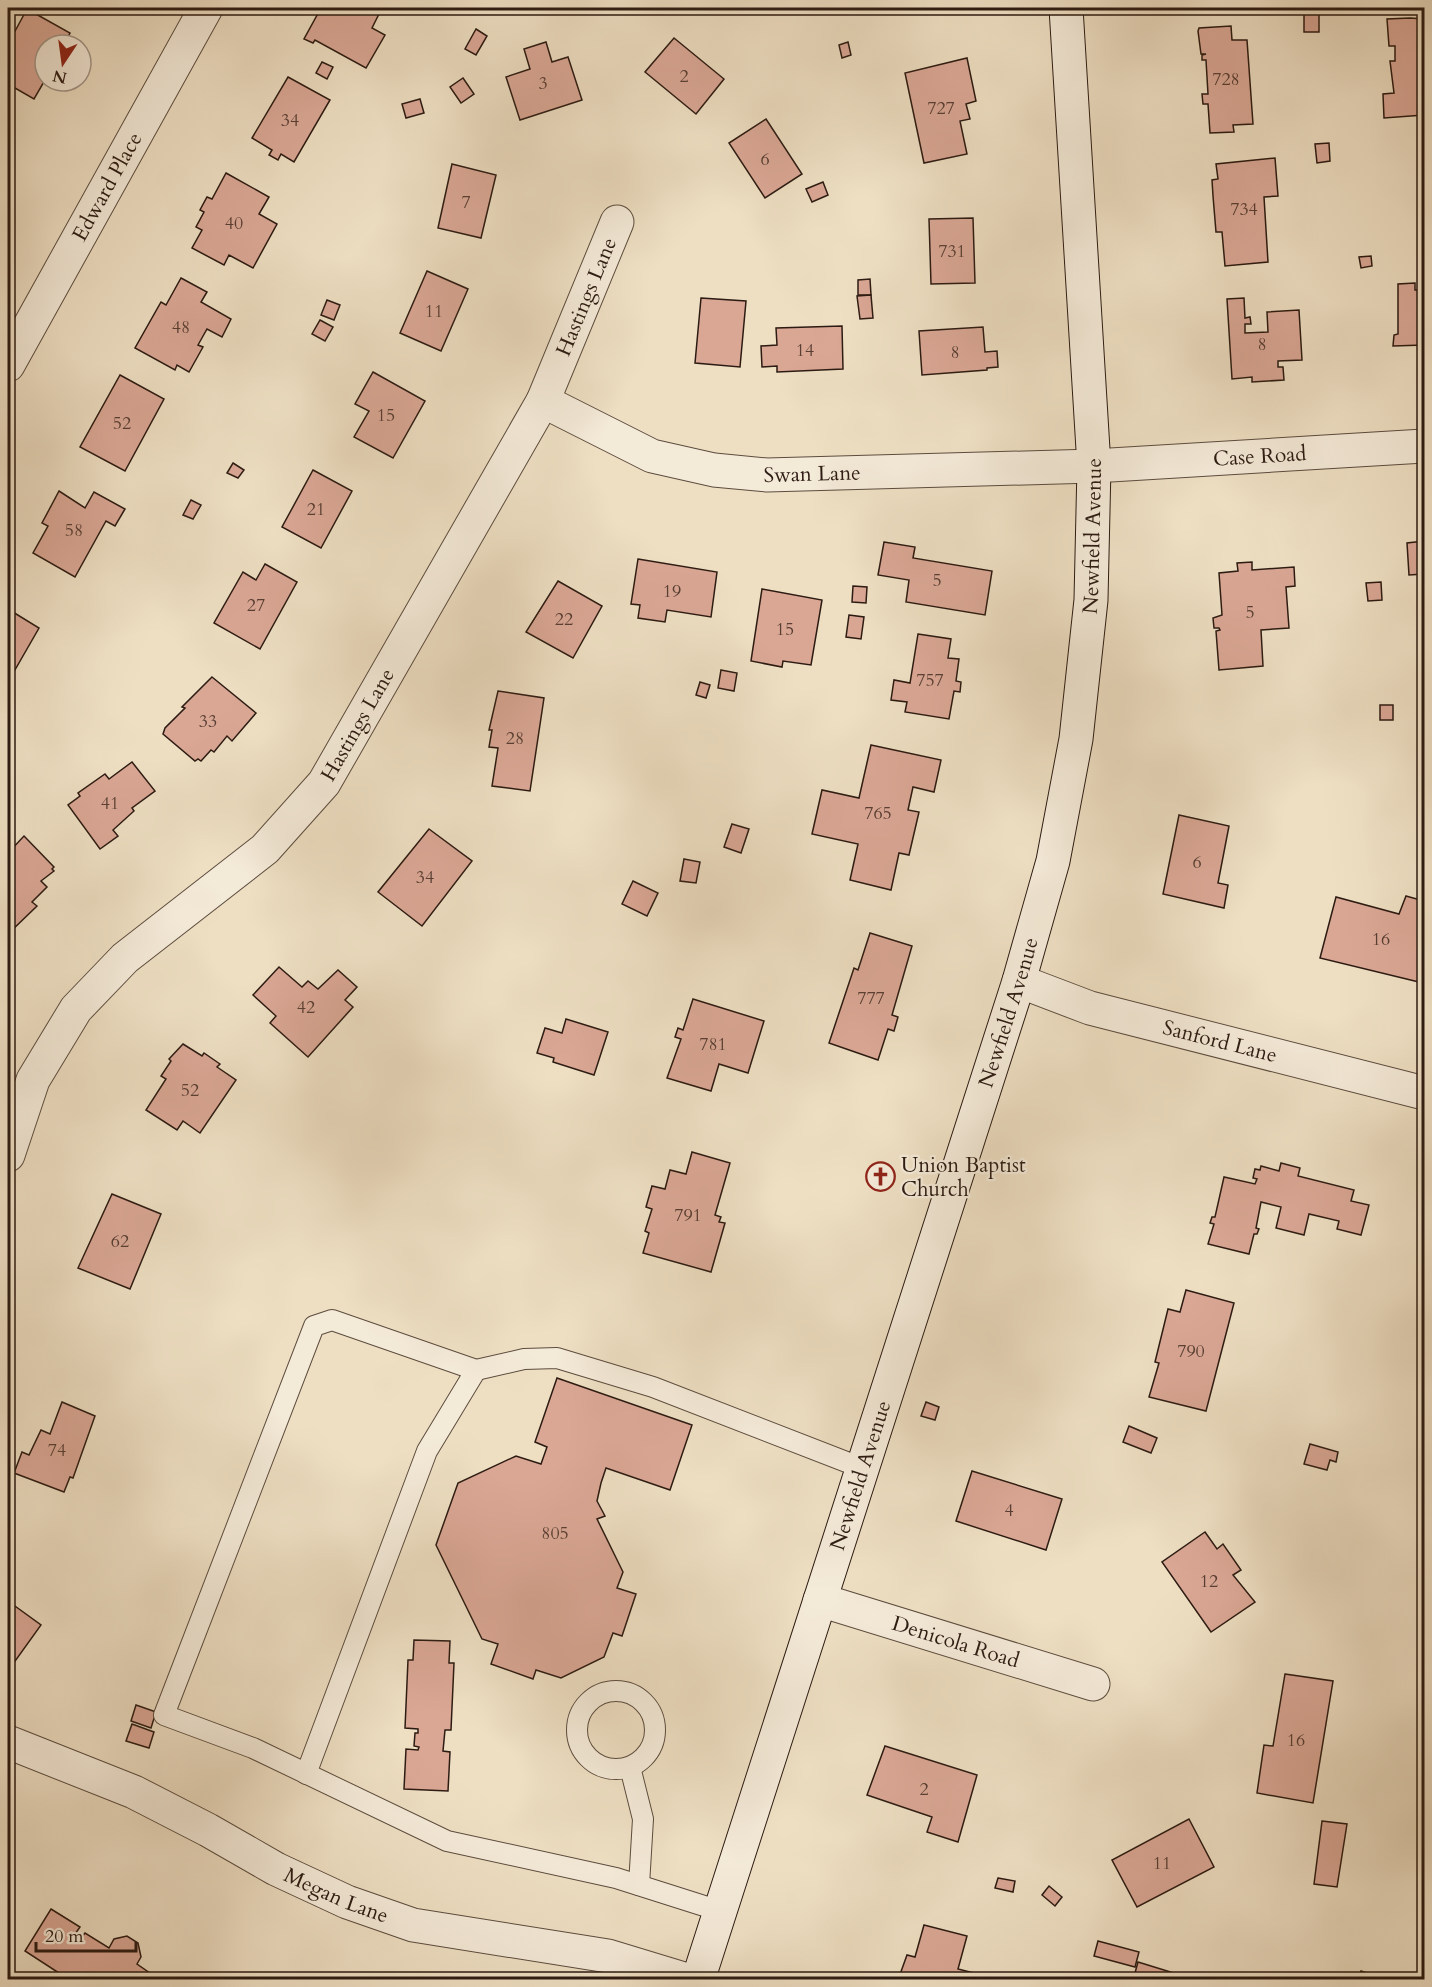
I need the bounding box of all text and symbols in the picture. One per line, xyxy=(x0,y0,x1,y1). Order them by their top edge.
north arrow xyxy=(33,33,93,93)
text: N xyxy=(51,64,69,89)
house number: 2 xyxy=(679,64,689,89)
house number: 728 xyxy=(1212,67,1240,92)
house number: 3 xyxy=(538,71,548,96)
house number: 727 xyxy=(927,96,955,121)
house number: 34 xyxy=(281,108,299,133)
street label: Edward Place xyxy=(65,127,149,246)
house number: 6 xyxy=(760,147,770,172)
house number: 7 xyxy=(461,190,471,215)
house number: 734 xyxy=(1230,197,1258,222)
house number: 40 xyxy=(225,211,243,236)
street label: Hastings Lane xyxy=(549,233,624,360)
house number: 731 xyxy=(938,239,966,264)
house number: 11 xyxy=(425,299,443,324)
house number: 48 xyxy=(172,315,190,340)
house number: 8 xyxy=(1257,332,1267,357)
house number: 14 xyxy=(796,338,814,363)
house number: 8 xyxy=(950,340,960,365)
house number: 15 xyxy=(377,403,395,428)
house number: 52 xyxy=(113,411,131,436)
street label: Case Road xyxy=(1212,439,1307,473)
street label: Newfield Avenue xyxy=(1075,457,1109,615)
street label: Swan Lane xyxy=(763,458,861,490)
house number: 21 xyxy=(307,497,325,522)
house number: 58 xyxy=(65,518,83,543)
house number: 5 xyxy=(932,568,942,593)
house number: 19 xyxy=(663,579,681,604)
house number: 27 xyxy=(247,593,265,618)
house number: 5 xyxy=(1245,600,1255,625)
house number: 22 xyxy=(555,607,573,632)
house number: 15 xyxy=(776,617,794,642)
street label: Hastings Lane xyxy=(314,663,401,786)
house number: 757 xyxy=(916,668,944,693)
house number: 33 xyxy=(199,709,217,734)
house number: 28 xyxy=(506,726,524,751)
house number: 41 xyxy=(101,791,119,816)
house number: 765 xyxy=(864,801,892,826)
house number: 6 xyxy=(1192,850,1202,875)
house number: 34 xyxy=(416,865,434,890)
house number: 16 xyxy=(1372,927,1390,952)
street label: Newfield Avenue xyxy=(971,934,1045,1091)
house number: 777 xyxy=(857,986,885,1011)
house number: 42 xyxy=(297,995,315,1020)
street label: Sanford Lane xyxy=(1160,1013,1280,1070)
house number: 781 xyxy=(699,1032,727,1057)
house number: 52 xyxy=(181,1078,199,1103)
place label: Union Baptist Church xyxy=(901,1151,1026,1204)
church icon: Union Baptist Church xyxy=(864,1161,896,1193)
house number: 791 xyxy=(674,1203,702,1228)
house number: 62 xyxy=(111,1229,129,1254)
house number: 790 xyxy=(1177,1339,1205,1364)
street label: Newfield Avenue xyxy=(822,1397,898,1554)
house number: 74 xyxy=(48,1438,66,1463)
house number: 4 xyxy=(1004,1498,1014,1523)
house number: 805 xyxy=(541,1521,569,1546)
house number: 12 xyxy=(1200,1569,1218,1594)
street label: Denicola Road xyxy=(889,1609,1023,1675)
house number: 16 xyxy=(1287,1728,1305,1753)
house number: 2 xyxy=(919,1777,929,1802)
house number: 11 xyxy=(1153,1851,1171,1876)
street label: Megan Lane xyxy=(279,1860,392,1930)
scale bar xyxy=(36,1915,136,1953)
text: 20 m xyxy=(45,1924,84,1949)

